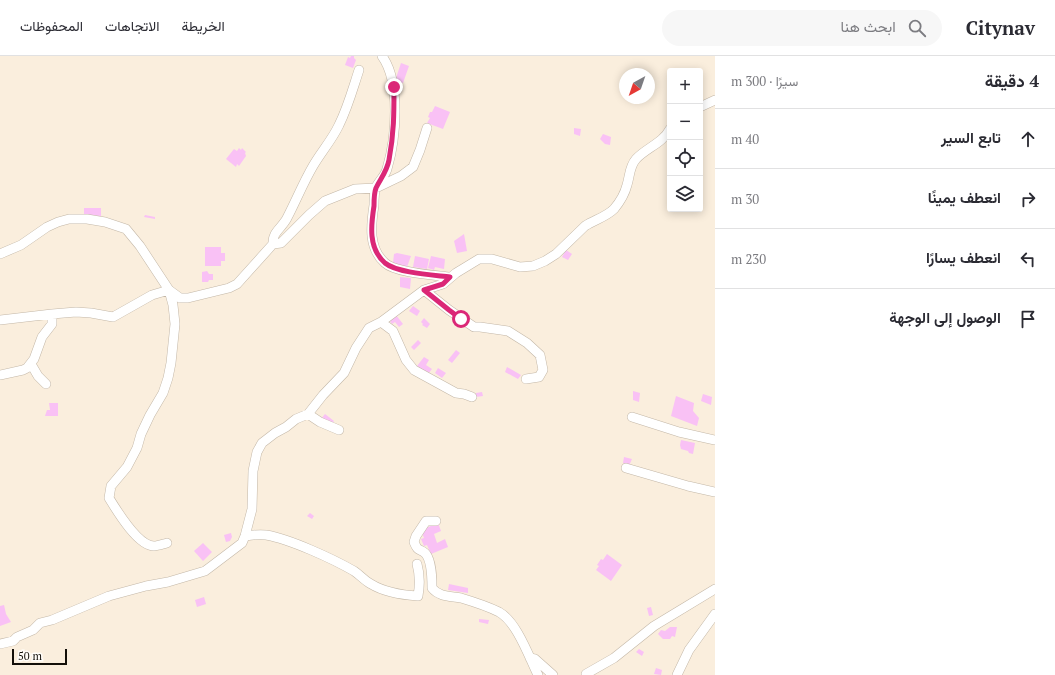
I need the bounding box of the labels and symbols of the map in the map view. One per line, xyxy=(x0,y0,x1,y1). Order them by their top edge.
north arrow xyxy=(619,68,655,104)
route end xyxy=(385,78,403,96)
route start xyxy=(452,310,470,328)
scale bar xyxy=(12,647,67,666)

